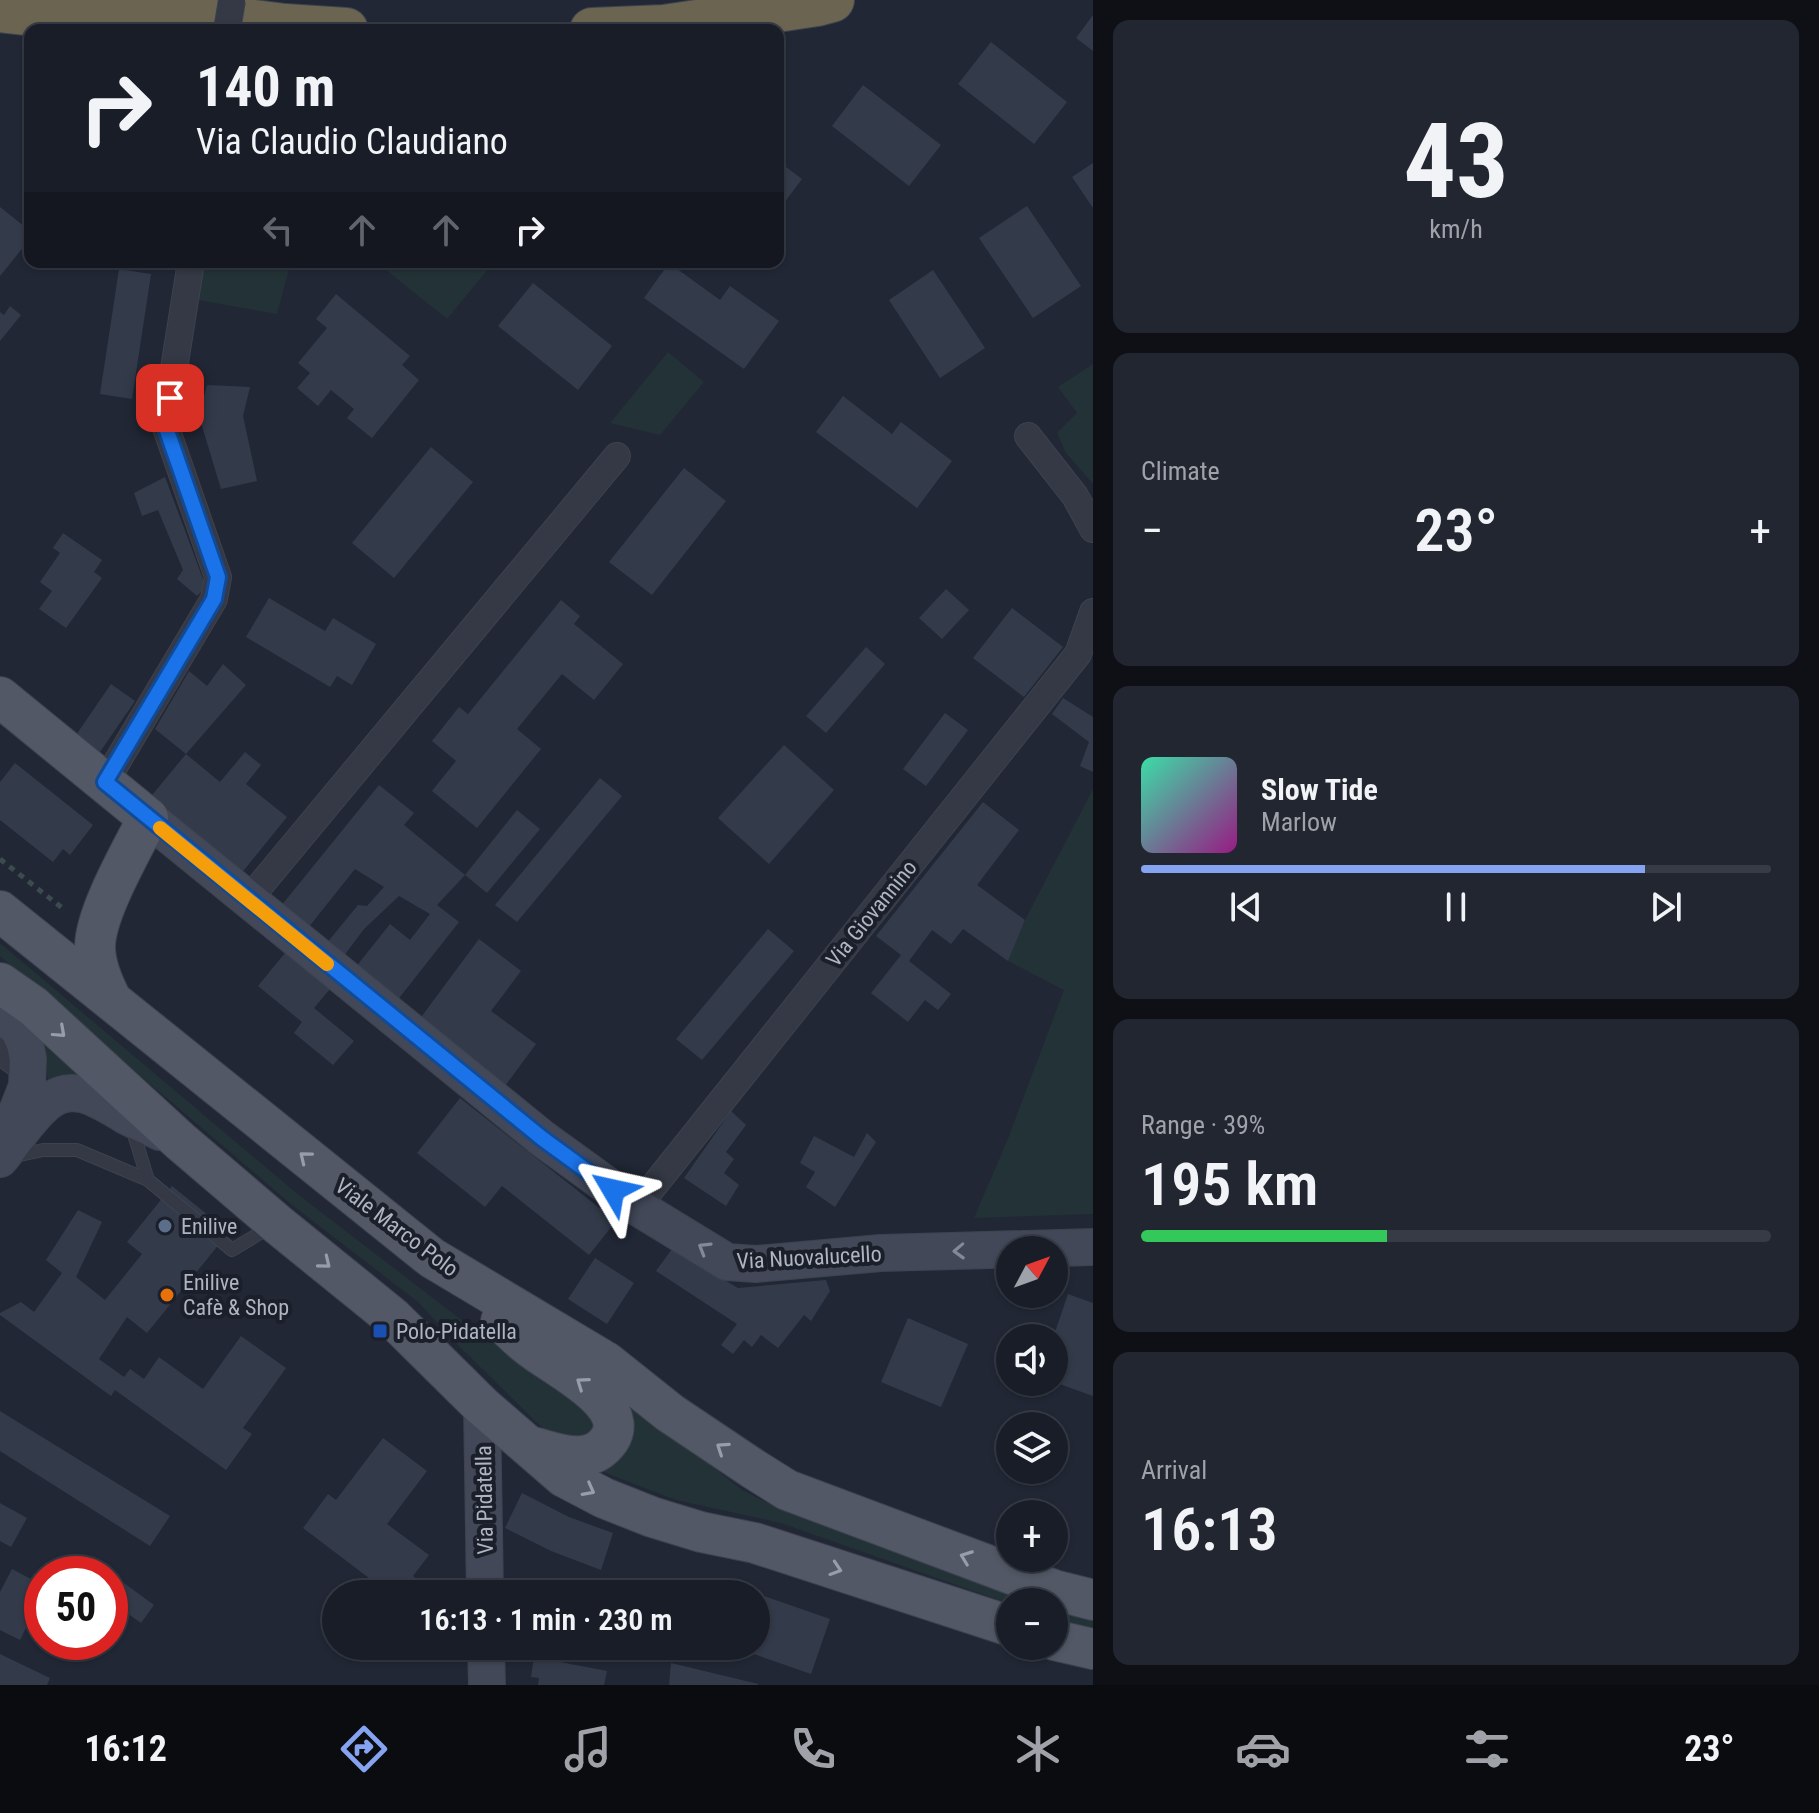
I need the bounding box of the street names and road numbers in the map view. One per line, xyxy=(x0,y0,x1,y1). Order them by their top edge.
street label: Via Giovannino xyxy=(821,855,922,972)
street label: Viale Marco Polo xyxy=(330,1173,463,1282)
street label: Via Nuovalucello xyxy=(736,1241,882,1274)
street label: Via Pidatella xyxy=(471,1445,498,1555)

